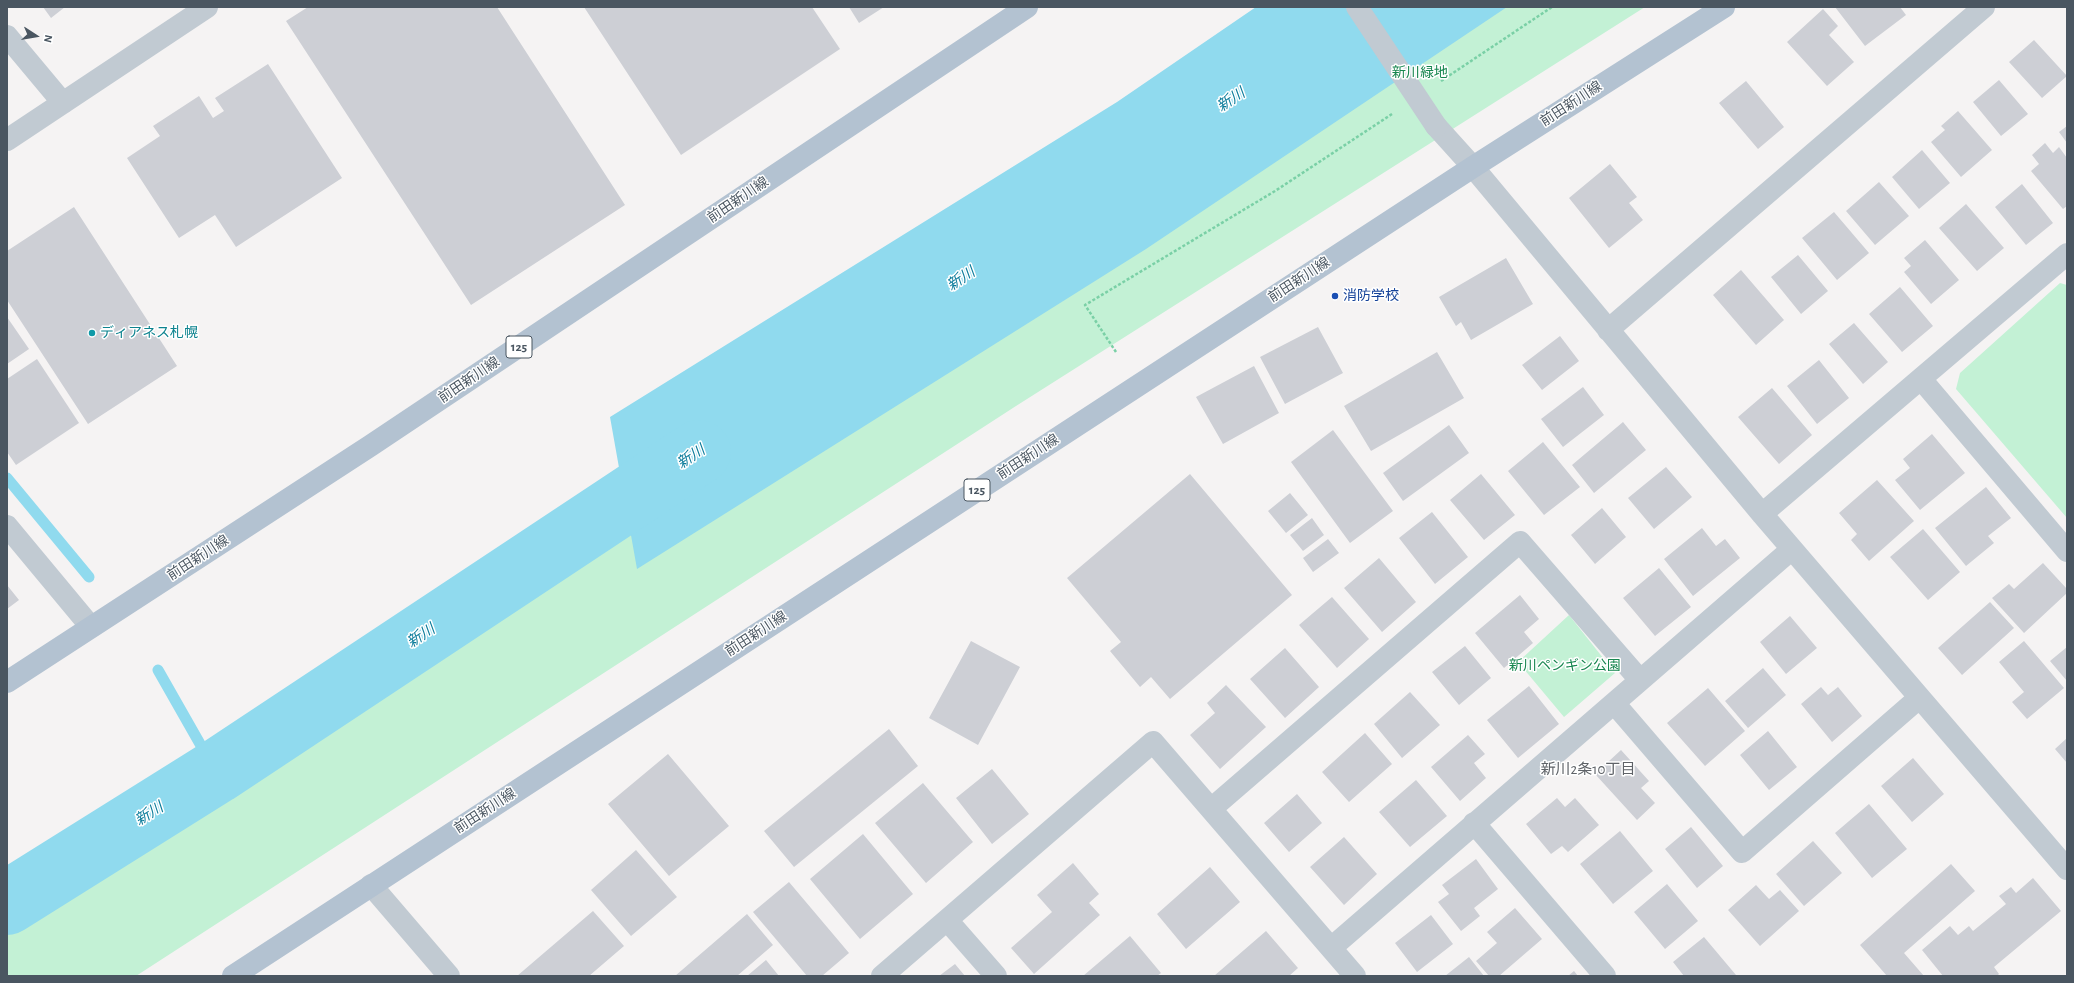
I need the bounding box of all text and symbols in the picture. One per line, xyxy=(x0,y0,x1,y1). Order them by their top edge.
north arrow xyxy=(16,16,56,56)
text: N xyxy=(42,34,54,43)
park label: 新川緑地 xyxy=(1392,65,1448,81)
street label: 前田新川線 xyxy=(1537,78,1605,130)
water label: 新川 xyxy=(1214,84,1248,116)
street label: 前田新川線 xyxy=(704,173,772,227)
street label: 前田新川線 xyxy=(1265,254,1333,306)
water label: 新川 xyxy=(944,263,978,295)
place label: 消防学校 xyxy=(1343,288,1399,304)
marker: 消防学校 xyxy=(1330,291,1340,301)
place label: ディアネス札幌 xyxy=(100,325,198,341)
marker: ディアネス札幌 xyxy=(87,328,97,338)
road number: 125 xyxy=(506,336,532,358)
street label: 前田新川線 xyxy=(435,353,503,407)
street label: 前田新川線 xyxy=(994,431,1062,483)
water label: 新川 xyxy=(674,441,708,473)
road number: 125 xyxy=(964,479,990,501)
street label: 前田新川線 xyxy=(164,532,232,584)
street label: 前田新川線 xyxy=(722,608,790,660)
water label: 新川 xyxy=(404,620,438,652)
park label: 新川ペンギン公園 xyxy=(1509,658,1621,674)
district label: 新川2条10丁目 xyxy=(1541,760,1635,778)
street label: 前田新川線 xyxy=(451,785,519,837)
water label: 新川 xyxy=(132,798,166,830)

